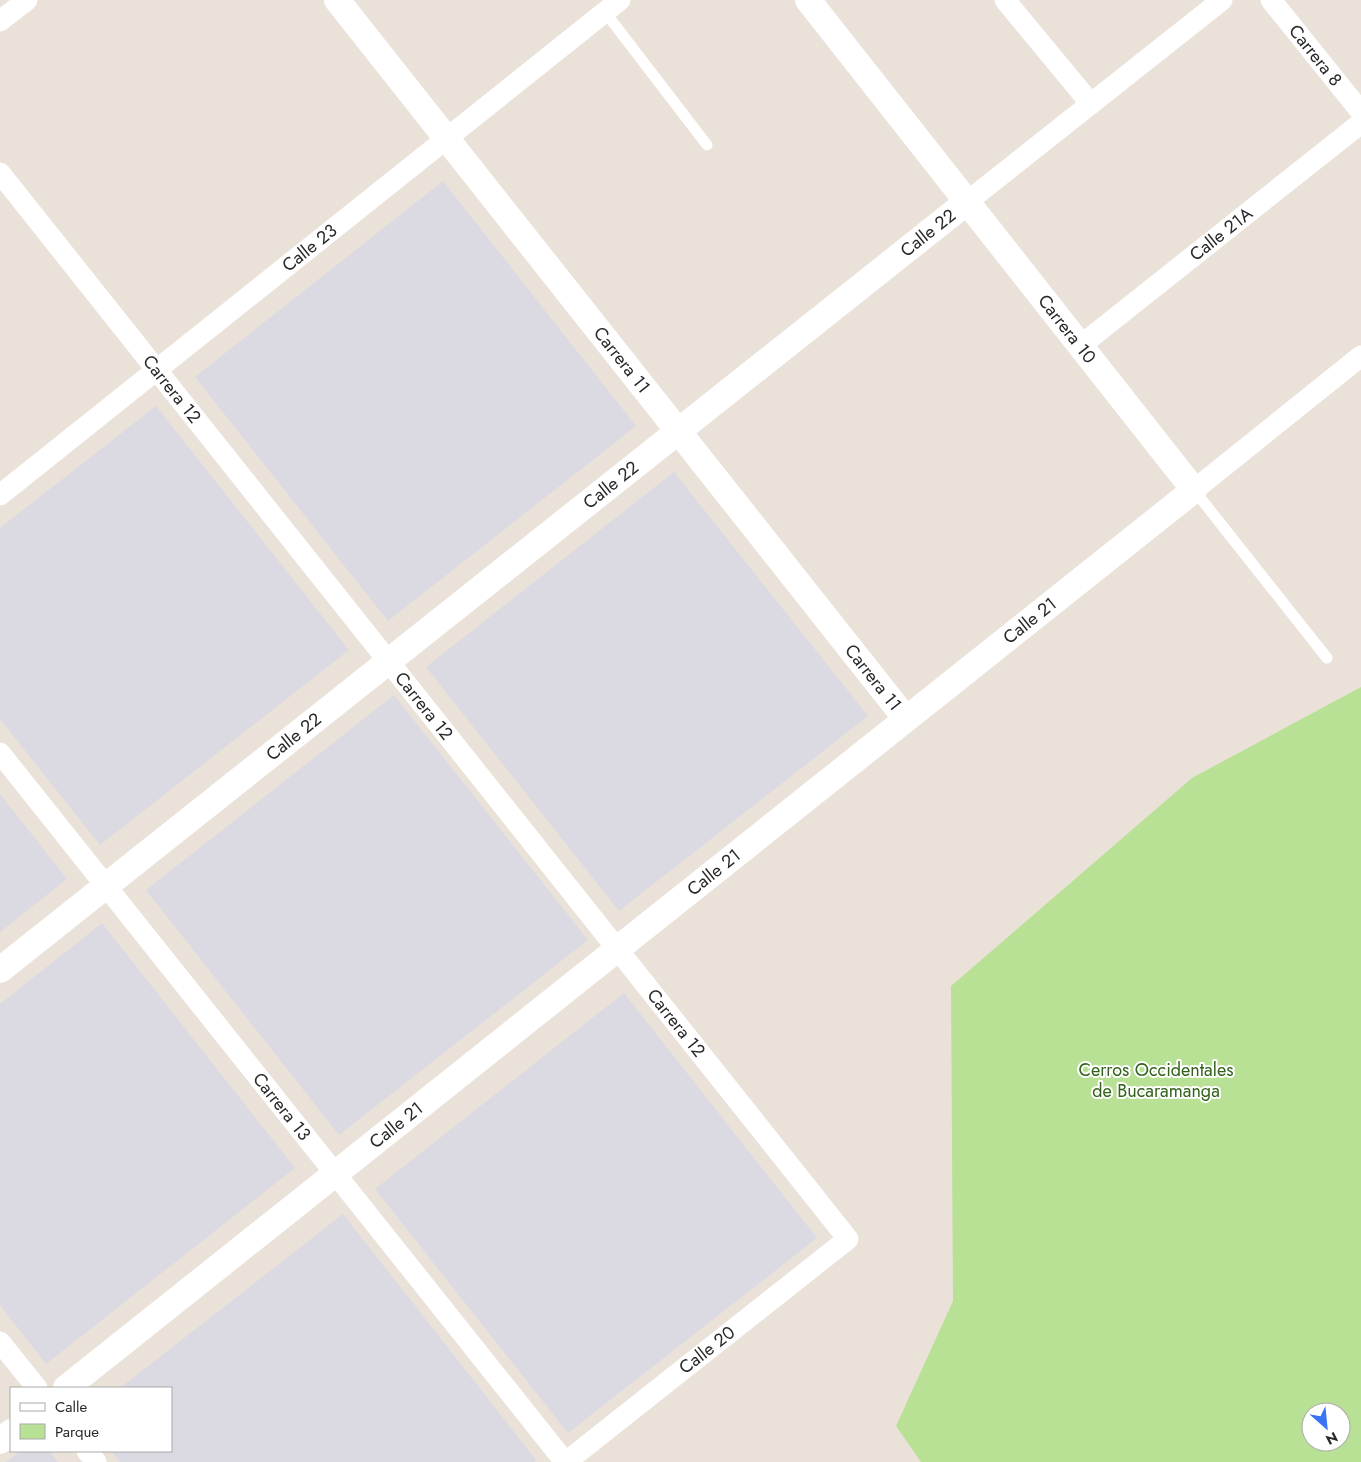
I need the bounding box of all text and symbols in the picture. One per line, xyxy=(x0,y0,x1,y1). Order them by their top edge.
street label: Carrera 8 xyxy=(1283,19,1348,92)
street label: Calle 21A xyxy=(1184,201,1258,267)
street label: Calle 22 xyxy=(895,203,961,263)
street label: Calle 23 xyxy=(276,218,343,278)
street label: Carrera 10 xyxy=(1032,289,1102,369)
street label: Carrera 11 xyxy=(587,321,657,399)
street label: Carrera 12 xyxy=(136,349,207,429)
street label: Calle 22 xyxy=(577,455,644,515)
street label: Calle 21 xyxy=(997,591,1062,650)
street label: Carrera 11 xyxy=(838,639,908,717)
street label: Carrera 12 xyxy=(389,666,459,746)
street label: Calle 22 xyxy=(260,707,327,767)
street label: Calle 21 xyxy=(681,843,746,902)
street label: Carrera 12 xyxy=(641,983,711,1063)
park label: Cerros Occidentales de Bucaramanga xyxy=(1079,1057,1233,1104)
street label: Carrera 13 xyxy=(246,1067,317,1146)
street label: Calle 21 xyxy=(364,1096,429,1155)
street label: Calle 20 xyxy=(673,1320,741,1380)
legend xyxy=(10,1387,172,1452)
text: Calle xyxy=(55,1396,87,1418)
north arrow xyxy=(1301,1402,1351,1452)
text: Parque xyxy=(55,1421,99,1443)
text: N xyxy=(1322,1427,1341,1450)

